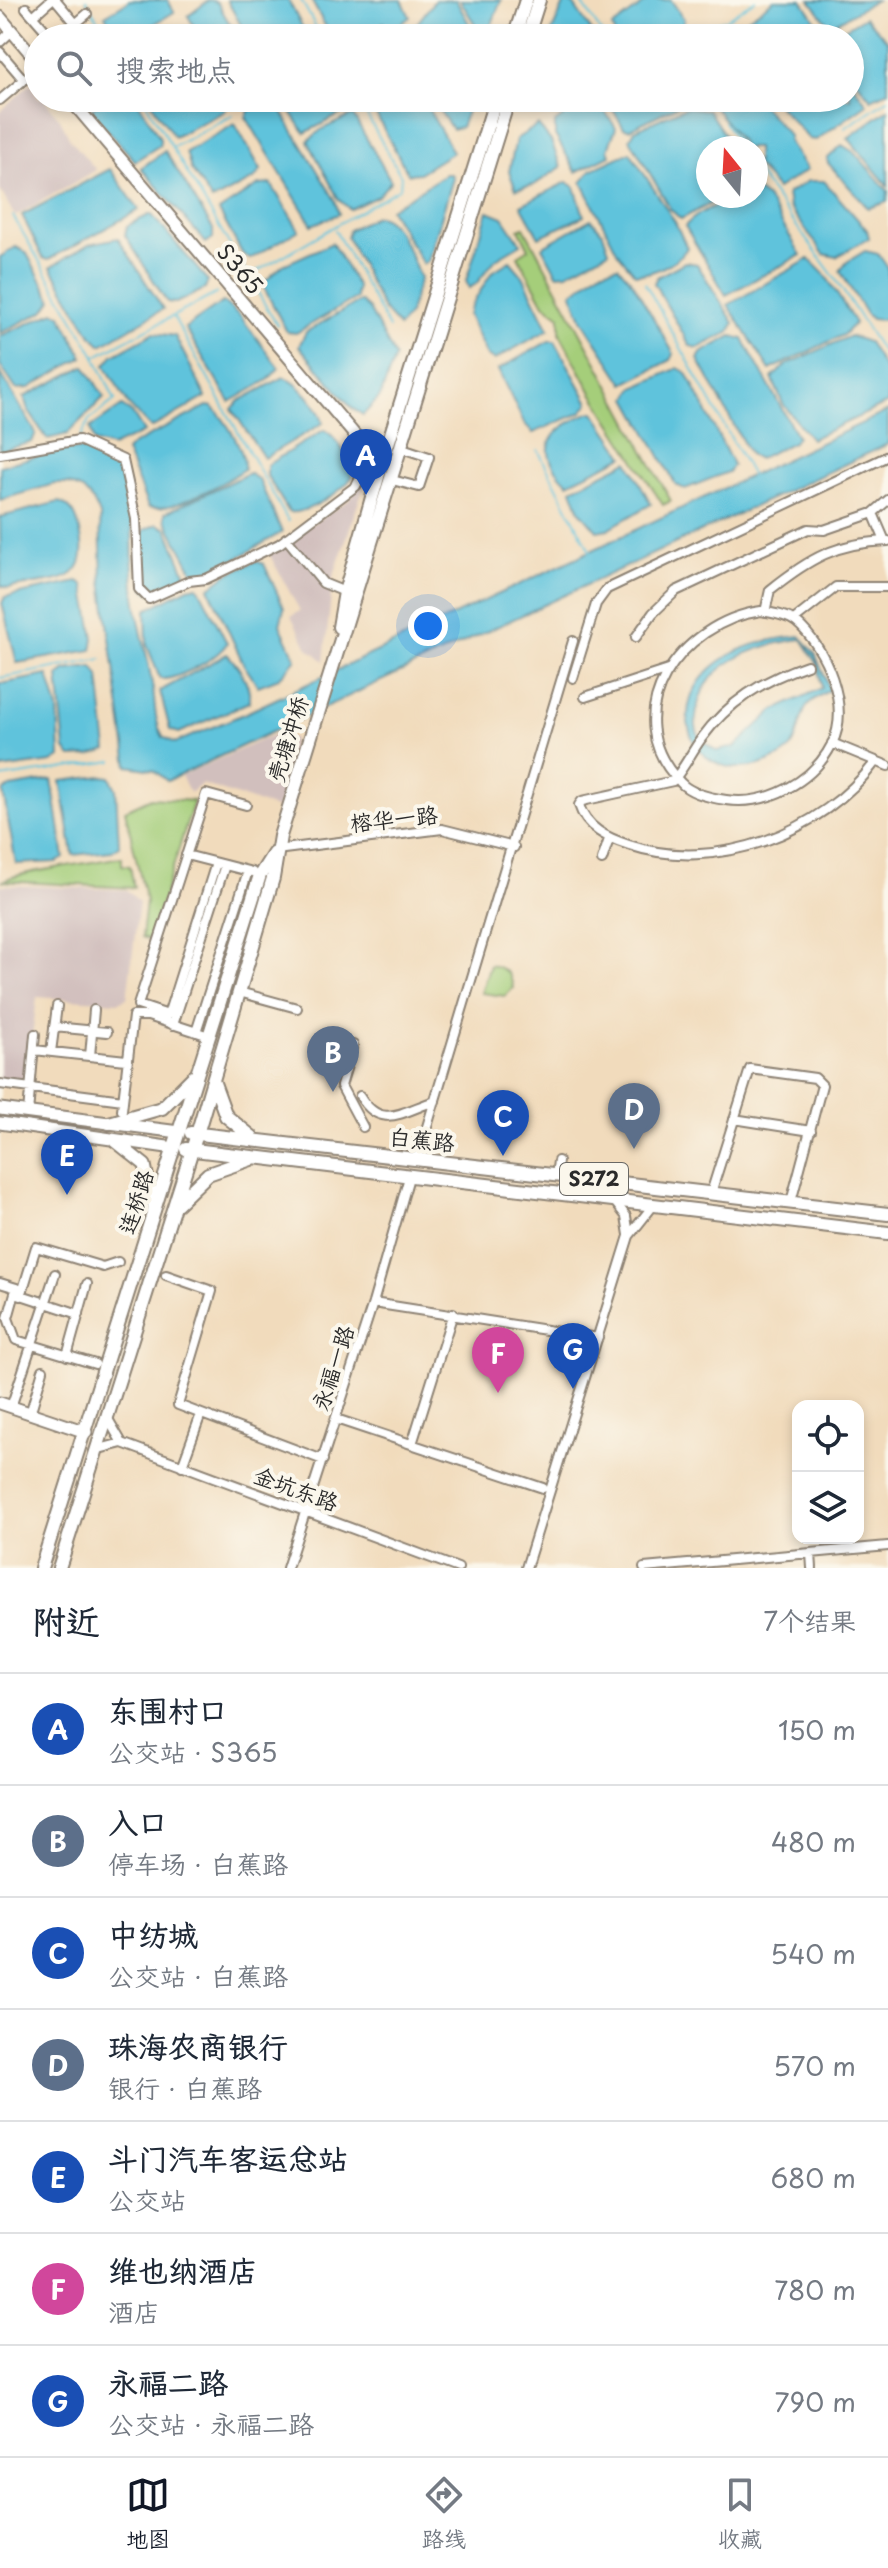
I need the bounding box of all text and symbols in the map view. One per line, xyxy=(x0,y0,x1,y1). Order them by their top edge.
search box xyxy=(24,24,864,112)
icon: search xyxy=(52,46,96,90)
text: 搜索地点 xyxy=(116,46,236,91)
north arrow xyxy=(696,136,768,208)
street label: S365 xyxy=(210,236,272,300)
pin: A xyxy=(340,429,392,495)
your location xyxy=(408,606,448,646)
street label: 壳塘冲桥 xyxy=(258,692,315,785)
street label: 榕华一路 xyxy=(348,796,439,839)
pin: B xyxy=(307,1026,359,1092)
pin: D xyxy=(608,1083,660,1149)
pin: C xyxy=(477,1090,529,1156)
street label: 白蕉路 xyxy=(388,1119,457,1158)
pin: E xyxy=(41,1129,93,1195)
road number: S272 xyxy=(560,1163,628,1195)
street label: 连桥路 xyxy=(109,1165,160,1238)
street label: 永福一路 xyxy=(302,1321,361,1414)
pin: G xyxy=(547,1323,599,1389)
pin: F xyxy=(472,1327,524,1393)
map controls xyxy=(792,1400,864,1544)
button: locate xyxy=(792,1400,864,1472)
street label: 金坑东路 xyxy=(250,1457,344,1518)
button: layers xyxy=(792,1472,864,1544)
text: 附近 xyxy=(32,1594,100,1646)
text: 7个结果 xyxy=(763,1601,856,1640)
text: 东围村口 xyxy=(108,1687,228,1732)
text: A xyxy=(48,1710,68,1749)
text: 150 m xyxy=(778,1710,856,1749)
text: 公交站 · S365 xyxy=(108,1732,278,1771)
text: 入口 xyxy=(108,1799,168,1844)
text: B xyxy=(49,1822,67,1861)
text: 480 m xyxy=(771,1822,856,1861)
text: 停车场 · 白蕉路 xyxy=(108,1844,288,1883)
text: 中纺城 xyxy=(108,1911,198,1956)
text: C xyxy=(48,1934,68,1973)
text: 540 m xyxy=(770,1934,856,1973)
text: 公交站 · 白蕉路 xyxy=(108,1956,288,1995)
text: 珠海农商银行 xyxy=(108,2023,288,2068)
text: D xyxy=(48,2046,68,2085)
text: 570 m xyxy=(773,2046,856,2085)
text: 银行 · 白蕉路 xyxy=(108,2068,262,2107)
text: 斗门汽车客运总站 xyxy=(108,2135,348,2180)
text: E xyxy=(50,2158,66,2197)
text: 680 m xyxy=(771,2158,856,2197)
text: 公交站 xyxy=(108,2180,186,2219)
text: 维也纳酒店 xyxy=(108,2247,258,2292)
text: F xyxy=(50,2270,66,2309)
text: 780 m xyxy=(774,2270,856,2309)
text: 酒店 xyxy=(108,2292,160,2331)
text: 永福二路 xyxy=(108,2359,228,2404)
text: G xyxy=(47,2382,69,2421)
text: 790 m xyxy=(775,2382,856,2421)
text: 公交站 · 永福二路 xyxy=(108,2404,314,2443)
tab: 地图 xyxy=(126,2473,170,2554)
tab: 路线 xyxy=(422,2473,466,2554)
tab: 收藏 xyxy=(718,2473,762,2554)

